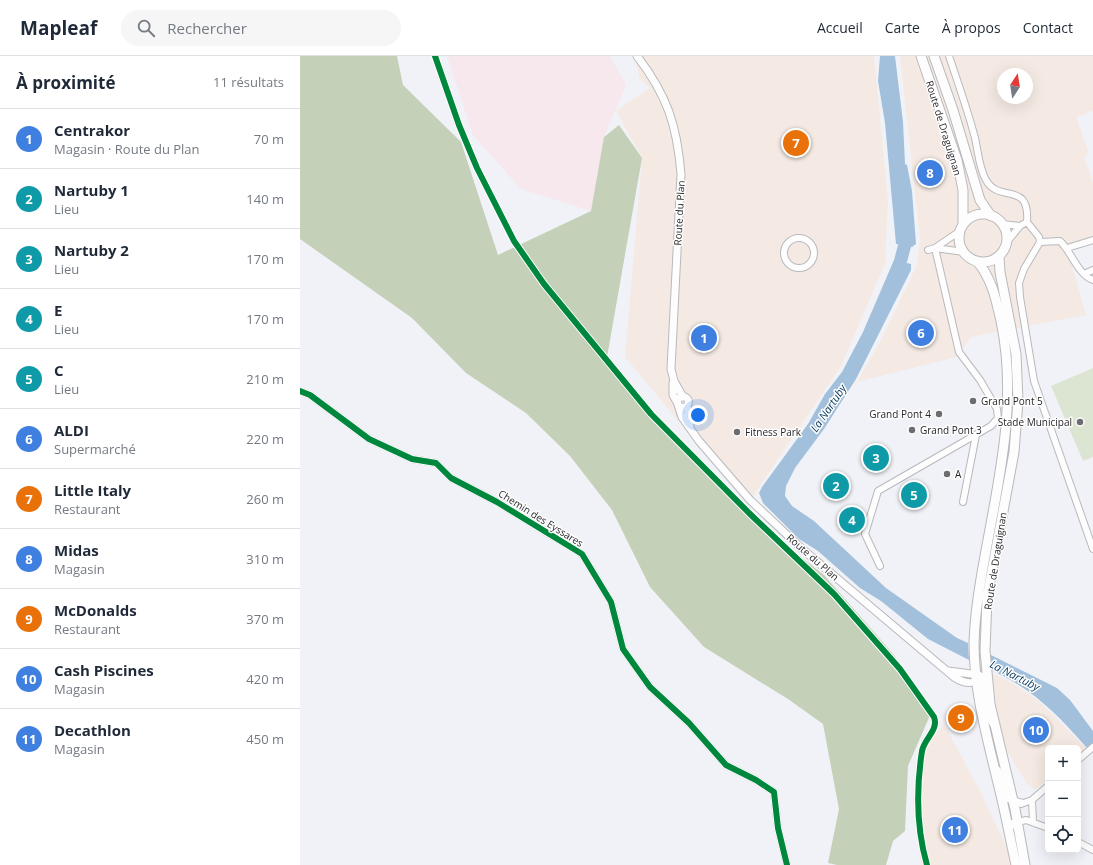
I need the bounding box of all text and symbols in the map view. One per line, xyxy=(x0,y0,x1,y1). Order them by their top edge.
search box xyxy=(121,10,401,46)
text: Mapleaf xyxy=(20,15,97,41)
icon: search xyxy=(135,17,157,39)
text: Rechercher xyxy=(167,18,247,38)
text: Accueil xyxy=(817,18,863,37)
text: Carte xyxy=(885,18,920,37)
text: À propos xyxy=(942,18,1001,37)
text: Contact xyxy=(1023,18,1073,37)
north arrow xyxy=(997,68,1033,104)
text: À proximité xyxy=(16,71,115,94)
text: 11 résultats xyxy=(213,73,284,91)
street label: Route de Draguignan xyxy=(923,79,965,177)
text: Centrakor xyxy=(54,120,130,140)
pin: 7 xyxy=(783,128,809,158)
text: 1 xyxy=(25,130,33,148)
text: 70 m xyxy=(254,130,284,148)
text: Magasin · Route du Plan xyxy=(54,140,200,158)
pin: 8 xyxy=(917,158,943,188)
text: Nartuby 1 xyxy=(54,180,129,200)
street label: Route du Plan xyxy=(670,180,688,246)
text: 2 xyxy=(25,190,33,208)
text: 140 m xyxy=(246,190,284,208)
text: Lieu xyxy=(54,200,79,218)
text: Nartuby 2 xyxy=(54,240,129,260)
text: 3 xyxy=(25,250,33,268)
text: 170 m xyxy=(246,250,284,268)
text: Lieu xyxy=(54,260,79,278)
text: E xyxy=(54,300,62,320)
text: 4 xyxy=(25,310,33,328)
text: 170 m xyxy=(246,310,284,328)
pin: 6 xyxy=(908,318,934,348)
text: Lieu xyxy=(54,320,79,338)
pin: 1 xyxy=(691,323,717,353)
text: C xyxy=(54,360,64,380)
text: 5 xyxy=(25,370,33,388)
text: 210 m xyxy=(246,370,284,388)
text: Lieu xyxy=(54,380,79,398)
water label: La Nartuby xyxy=(807,381,850,435)
place label: Grand Pont 5 xyxy=(981,394,1043,408)
marker: Grand Pont 5 xyxy=(968,396,978,406)
your location xyxy=(688,405,708,425)
place label: Grand Pont 4 xyxy=(869,407,931,421)
marker: Grand Pont 4 xyxy=(934,409,944,419)
place label: Stade Municipal xyxy=(998,415,1072,429)
marker: Stade Municipal xyxy=(1075,417,1085,427)
text: ALDI xyxy=(54,420,89,440)
place label: Grand Pont 3 xyxy=(920,423,982,437)
place label: Fitness Park xyxy=(745,425,802,439)
marker: Grand Pont 3 xyxy=(907,425,917,435)
marker: Fitness Park xyxy=(732,427,742,437)
text: 6 xyxy=(25,430,33,448)
text: 220 m xyxy=(246,430,284,448)
text: Supermarché xyxy=(54,440,136,458)
pin: 3 xyxy=(863,443,889,473)
place label: A xyxy=(955,467,962,481)
marker: A xyxy=(942,469,952,479)
pin: 2 xyxy=(823,471,849,501)
text: Little Italy xyxy=(54,480,131,500)
pin: 5 xyxy=(901,480,927,510)
street label: Chemin des Eyssares xyxy=(496,486,586,550)
text: 7 xyxy=(25,490,33,508)
text: 260 m xyxy=(246,490,284,508)
text: Restaurant xyxy=(54,500,121,518)
pin: 4 xyxy=(839,505,865,535)
street label: Route de Draguignan xyxy=(980,511,1010,611)
street label: Route du Plan xyxy=(784,530,842,584)
text: Midas xyxy=(54,540,99,560)
text: 8 xyxy=(25,550,33,568)
text: 310 m xyxy=(246,550,284,568)
text: Magasin xyxy=(54,560,105,578)
text: McDonalds xyxy=(54,600,137,620)
text: 9 xyxy=(25,610,33,628)
text: 370 m xyxy=(246,610,284,628)
text: Restaurant xyxy=(54,620,121,638)
water label: La Nartuby xyxy=(988,656,1043,694)
text: Cash Piscines xyxy=(54,660,154,680)
text: 10 xyxy=(22,670,36,688)
text: 420 m xyxy=(246,670,284,688)
text: Magasin xyxy=(54,680,105,698)
pin: 9 xyxy=(948,703,974,733)
pin: 10 xyxy=(1023,715,1049,745)
text: Decathlon xyxy=(54,720,131,740)
text: 11 xyxy=(22,730,36,748)
text: 450 m xyxy=(246,730,284,748)
text: Magasin xyxy=(54,740,105,758)
map controls xyxy=(1045,745,1081,853)
button: + xyxy=(1045,745,1081,781)
button: − xyxy=(1045,781,1081,817)
pin: 11 xyxy=(942,815,968,845)
button: locate xyxy=(1045,817,1081,853)

